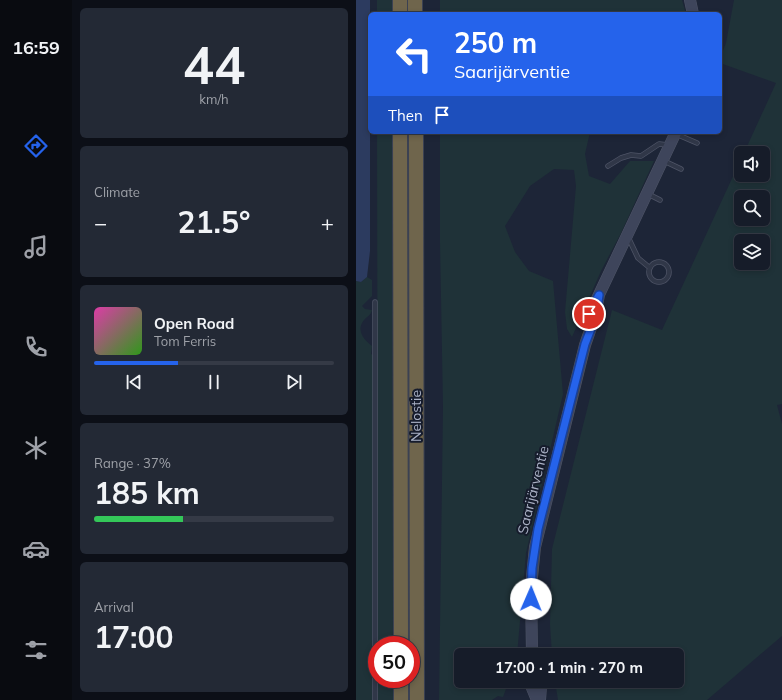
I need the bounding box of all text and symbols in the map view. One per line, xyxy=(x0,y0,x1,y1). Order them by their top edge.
text: 250 m xyxy=(454,25,537,60)
icon: left xyxy=(388,28,440,80)
text: 44 xyxy=(183,32,245,97)
text: 16:59 xyxy=(12,36,60,59)
text: Saarijärventie xyxy=(454,60,570,83)
text: km/h xyxy=(199,91,229,107)
icon: arrive xyxy=(431,104,453,126)
text: Then xyxy=(388,106,423,125)
icon: directions xyxy=(22,132,50,160)
map controls xyxy=(734,146,770,270)
button: sound xyxy=(734,146,770,182)
text: Climate xyxy=(94,184,140,200)
button: search xyxy=(734,190,770,226)
text: 21.5° xyxy=(178,203,250,241)
text: − xyxy=(94,209,107,237)
text: + xyxy=(321,209,334,237)
icon: music xyxy=(22,233,50,261)
button: layers xyxy=(734,234,770,270)
pin xyxy=(572,297,606,331)
icon: arrive xyxy=(578,303,600,325)
text: Open Road xyxy=(154,314,234,333)
icon: phone xyxy=(22,333,50,361)
text: Tom Ferris xyxy=(154,333,216,349)
icon: previous xyxy=(123,371,145,393)
icon: pause xyxy=(203,371,225,393)
icon: next xyxy=(283,371,305,393)
street label: Nelostie xyxy=(407,390,425,442)
icon: climate xyxy=(22,434,50,462)
street label: Saarijärventie xyxy=(513,444,553,536)
text: Range · 37% xyxy=(94,455,171,471)
text: 185 km xyxy=(94,474,200,512)
icon: car xyxy=(22,535,50,563)
position arrow xyxy=(510,578,552,620)
text: Arrival xyxy=(94,599,134,615)
text: 17:00 xyxy=(94,618,173,656)
icon: filters xyxy=(22,636,50,664)
speed limit sign: 50 xyxy=(368,636,420,688)
text: 17:00 · 1 min · 270 m xyxy=(495,658,643,677)

